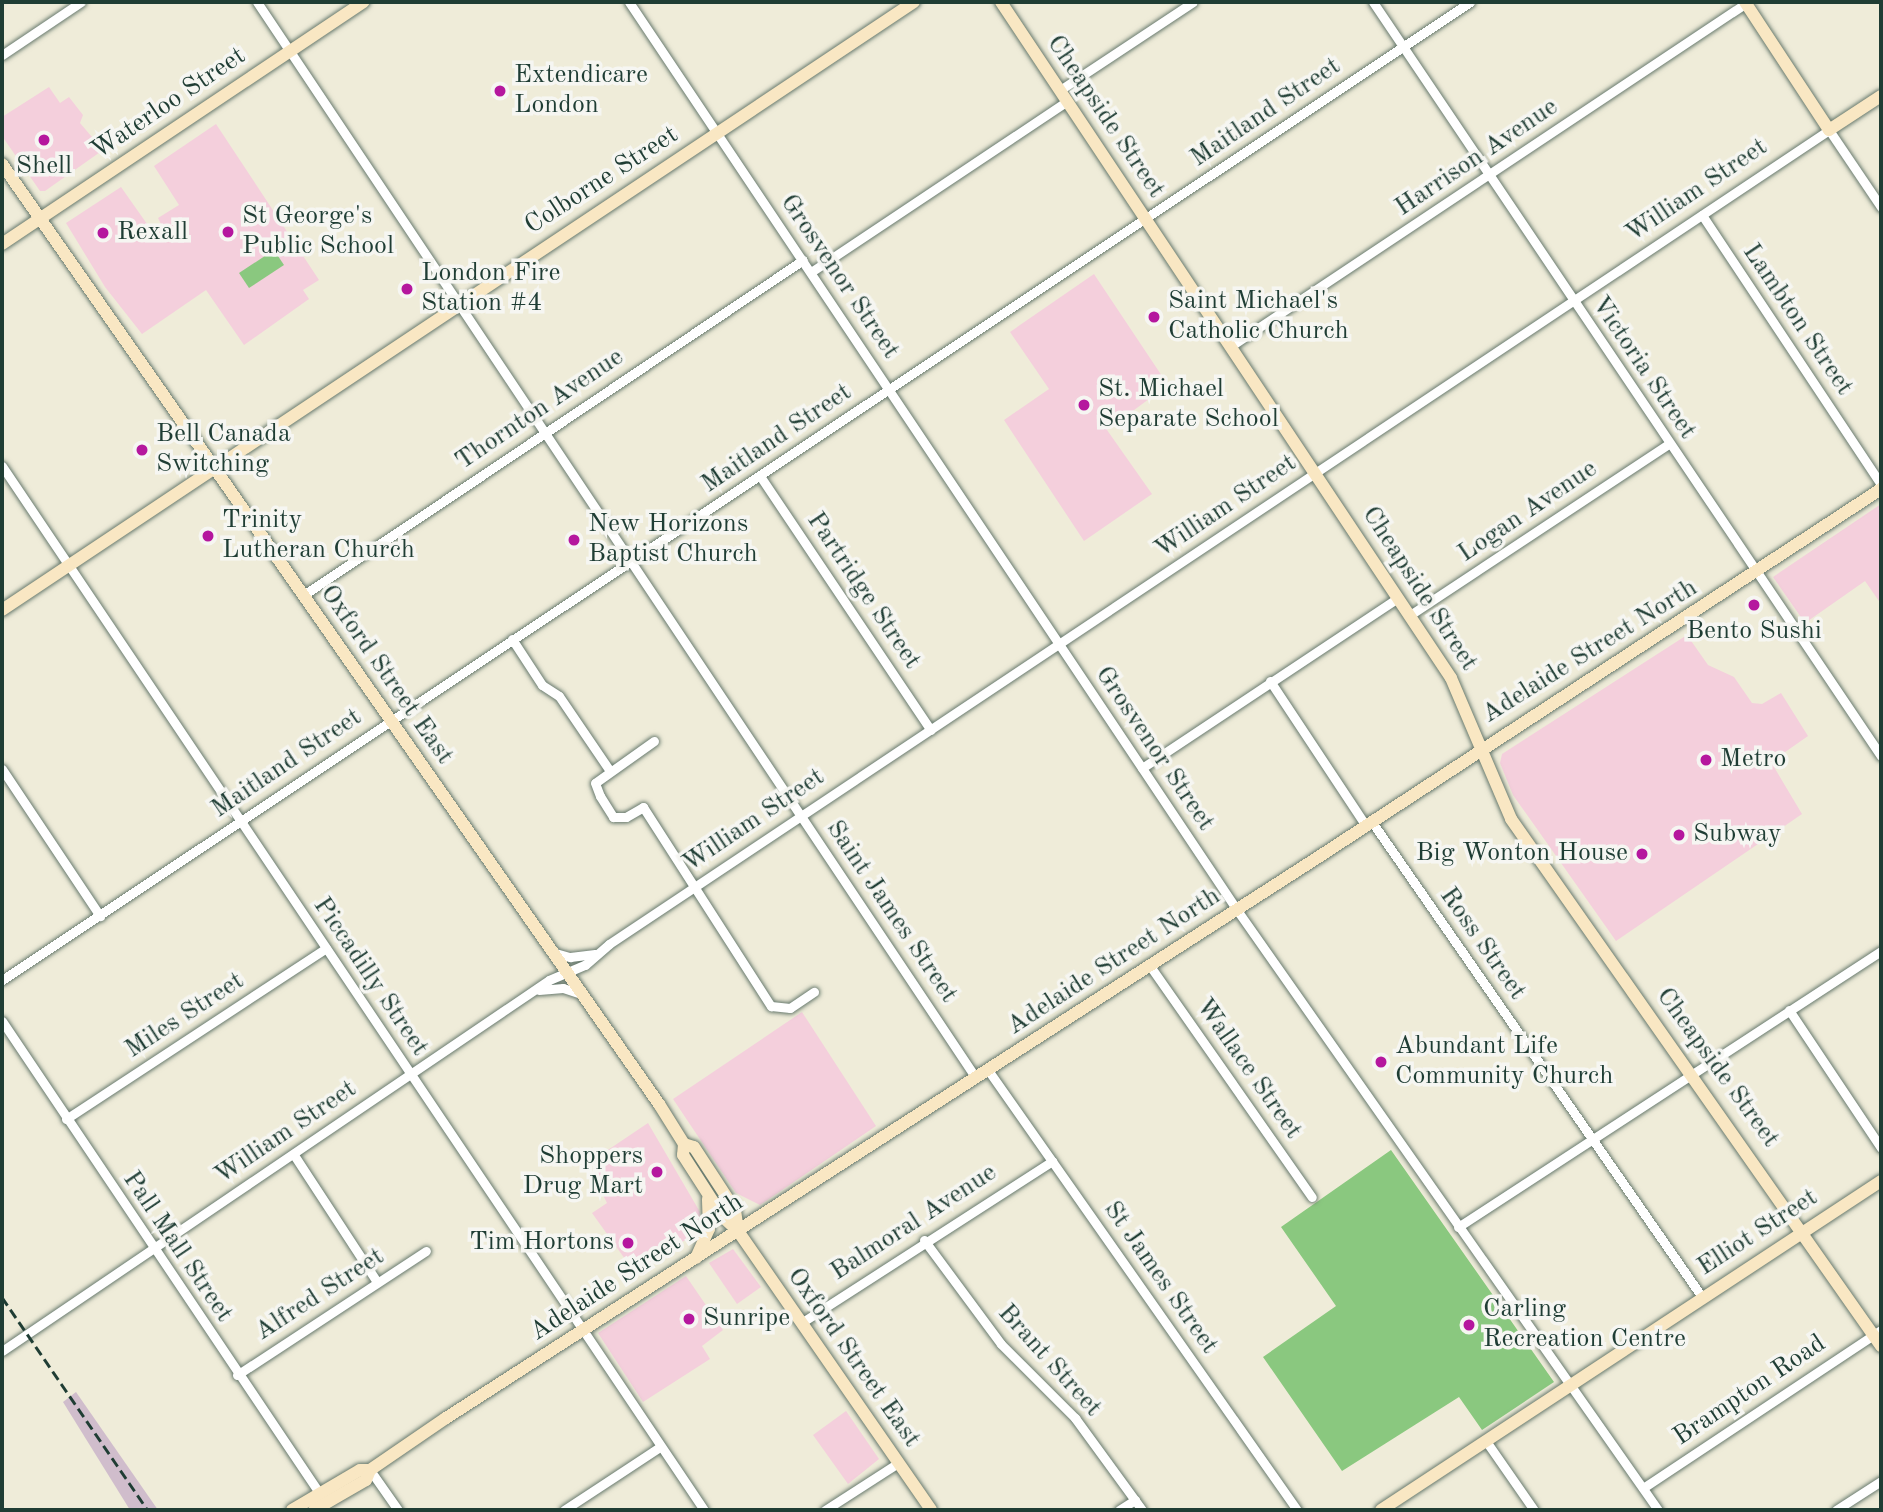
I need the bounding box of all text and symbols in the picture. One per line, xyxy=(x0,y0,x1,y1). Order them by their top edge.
street label: Cheapside Street xyxy=(1039,30,1171,204)
street label: Waterloo Street xyxy=(86,41,252,167)
street label: Maitland Street xyxy=(1185,51,1347,175)
place label: Extendicare London xyxy=(514,60,648,122)
marker: Extendicare London xyxy=(492,83,508,99)
street label: Harrison Avenue xyxy=(1390,92,1564,224)
street label: Colborne Street xyxy=(520,120,684,242)
marker: Shell xyxy=(36,132,52,148)
street label: William Street xyxy=(1620,132,1774,250)
place label: Shell xyxy=(16,151,72,183)
street label: Grosvenor Street xyxy=(772,189,906,365)
place label: St George's Public School xyxy=(242,201,394,262)
place label: Rexall xyxy=(117,217,188,249)
marker: St George's Public School xyxy=(220,224,236,240)
marker: Rexall xyxy=(95,225,111,241)
street label: Lambton Street xyxy=(1735,238,1859,402)
place label: London Fire Station #4 xyxy=(421,258,560,320)
marker: London Fire Station #4 xyxy=(399,281,415,297)
place label: Saint Michael's Catholic Church xyxy=(1168,286,1349,348)
street label: Victoria Street xyxy=(1584,290,1702,446)
marker: Saint Michael's Catholic Church xyxy=(1146,309,1162,325)
street label: Thornton Avenue xyxy=(450,342,630,478)
place label: St. Michael Separate School xyxy=(1098,374,1279,436)
street label: Maitland Street xyxy=(696,377,858,501)
marker: St. Michael Separate School xyxy=(1076,397,1092,413)
place label: Bell Canada Switching xyxy=(156,419,291,480)
marker: Bell Canada Switching xyxy=(134,442,150,458)
street label: William Street xyxy=(1149,448,1303,566)
street label: Logan Avenue xyxy=(1452,454,1604,570)
street label: Cheapside Street xyxy=(1354,501,1484,677)
place label: Trinity Lutheran Church xyxy=(222,505,415,566)
street label: Partridge Street xyxy=(799,507,927,675)
place label: New Horizons Baptist Church xyxy=(588,509,758,570)
marker: Trinity Lutheran Church xyxy=(200,528,216,544)
marker: New Horizons Baptist Church xyxy=(566,532,582,548)
street label: Adelaide Street North xyxy=(1477,573,1703,731)
street label: Oxford Street East xyxy=(312,579,460,771)
marker: Bento Sushi xyxy=(1746,597,1762,613)
place label: Bento Sushi xyxy=(1686,616,1822,648)
street label: Grosvenor Street xyxy=(1087,661,1221,837)
street label: Maitland Street xyxy=(206,702,368,826)
place label: Metro xyxy=(1720,744,1786,776)
marker: Metro xyxy=(1698,752,1714,768)
street label: William Street xyxy=(677,762,831,880)
street label: Saint James Street xyxy=(818,815,964,1009)
place label: Subway xyxy=(1693,819,1781,851)
marker: Subway xyxy=(1671,827,1687,843)
place label: Big Wonton House xyxy=(1416,838,1628,870)
marker: Big Wonton House xyxy=(1634,846,1650,862)
street label: Adelaide Street North xyxy=(1001,881,1227,1043)
street label: Ross Street xyxy=(1432,882,1532,1006)
street label: Piccadilly Street xyxy=(305,892,435,1062)
street label: Miles Street xyxy=(120,966,250,1066)
street label: Cheapside Street xyxy=(1649,982,1785,1154)
street label: Wallace Street xyxy=(1188,993,1308,1145)
place label: Abundant Life Community Church xyxy=(1395,1031,1613,1092)
marker: Abundant Life Community Church xyxy=(1373,1054,1389,1070)
street label: William Street xyxy=(209,1074,363,1192)
place label: Shoppers Drug Mart xyxy=(522,1141,643,1202)
street label: Balmoral Avenue xyxy=(825,1158,1003,1288)
marker: Shoppers Drug Mart xyxy=(649,1164,665,1180)
street label: Pall Mall Street xyxy=(115,1166,239,1328)
street label: Elliot Street xyxy=(1692,1183,1824,1283)
street label: Adelaide Street North xyxy=(524,1187,750,1349)
street label: St James Street xyxy=(1096,1196,1224,1360)
place label: Tim Hortons xyxy=(469,1227,614,1259)
marker: Tim Hortons xyxy=(620,1235,636,1251)
street label: Alfred Street xyxy=(250,1242,390,1348)
street label: Oxford Street East xyxy=(779,1262,927,1454)
place label: Carling Recreation Centre xyxy=(1483,1294,1686,1356)
street label: Brant Street xyxy=(990,1298,1108,1424)
place label: Sunripe xyxy=(703,1303,790,1335)
marker: Sunripe xyxy=(681,1311,697,1327)
marker: Carling Recreation Centre xyxy=(1461,1317,1477,1333)
street label: Brampton Road xyxy=(1668,1329,1832,1453)

